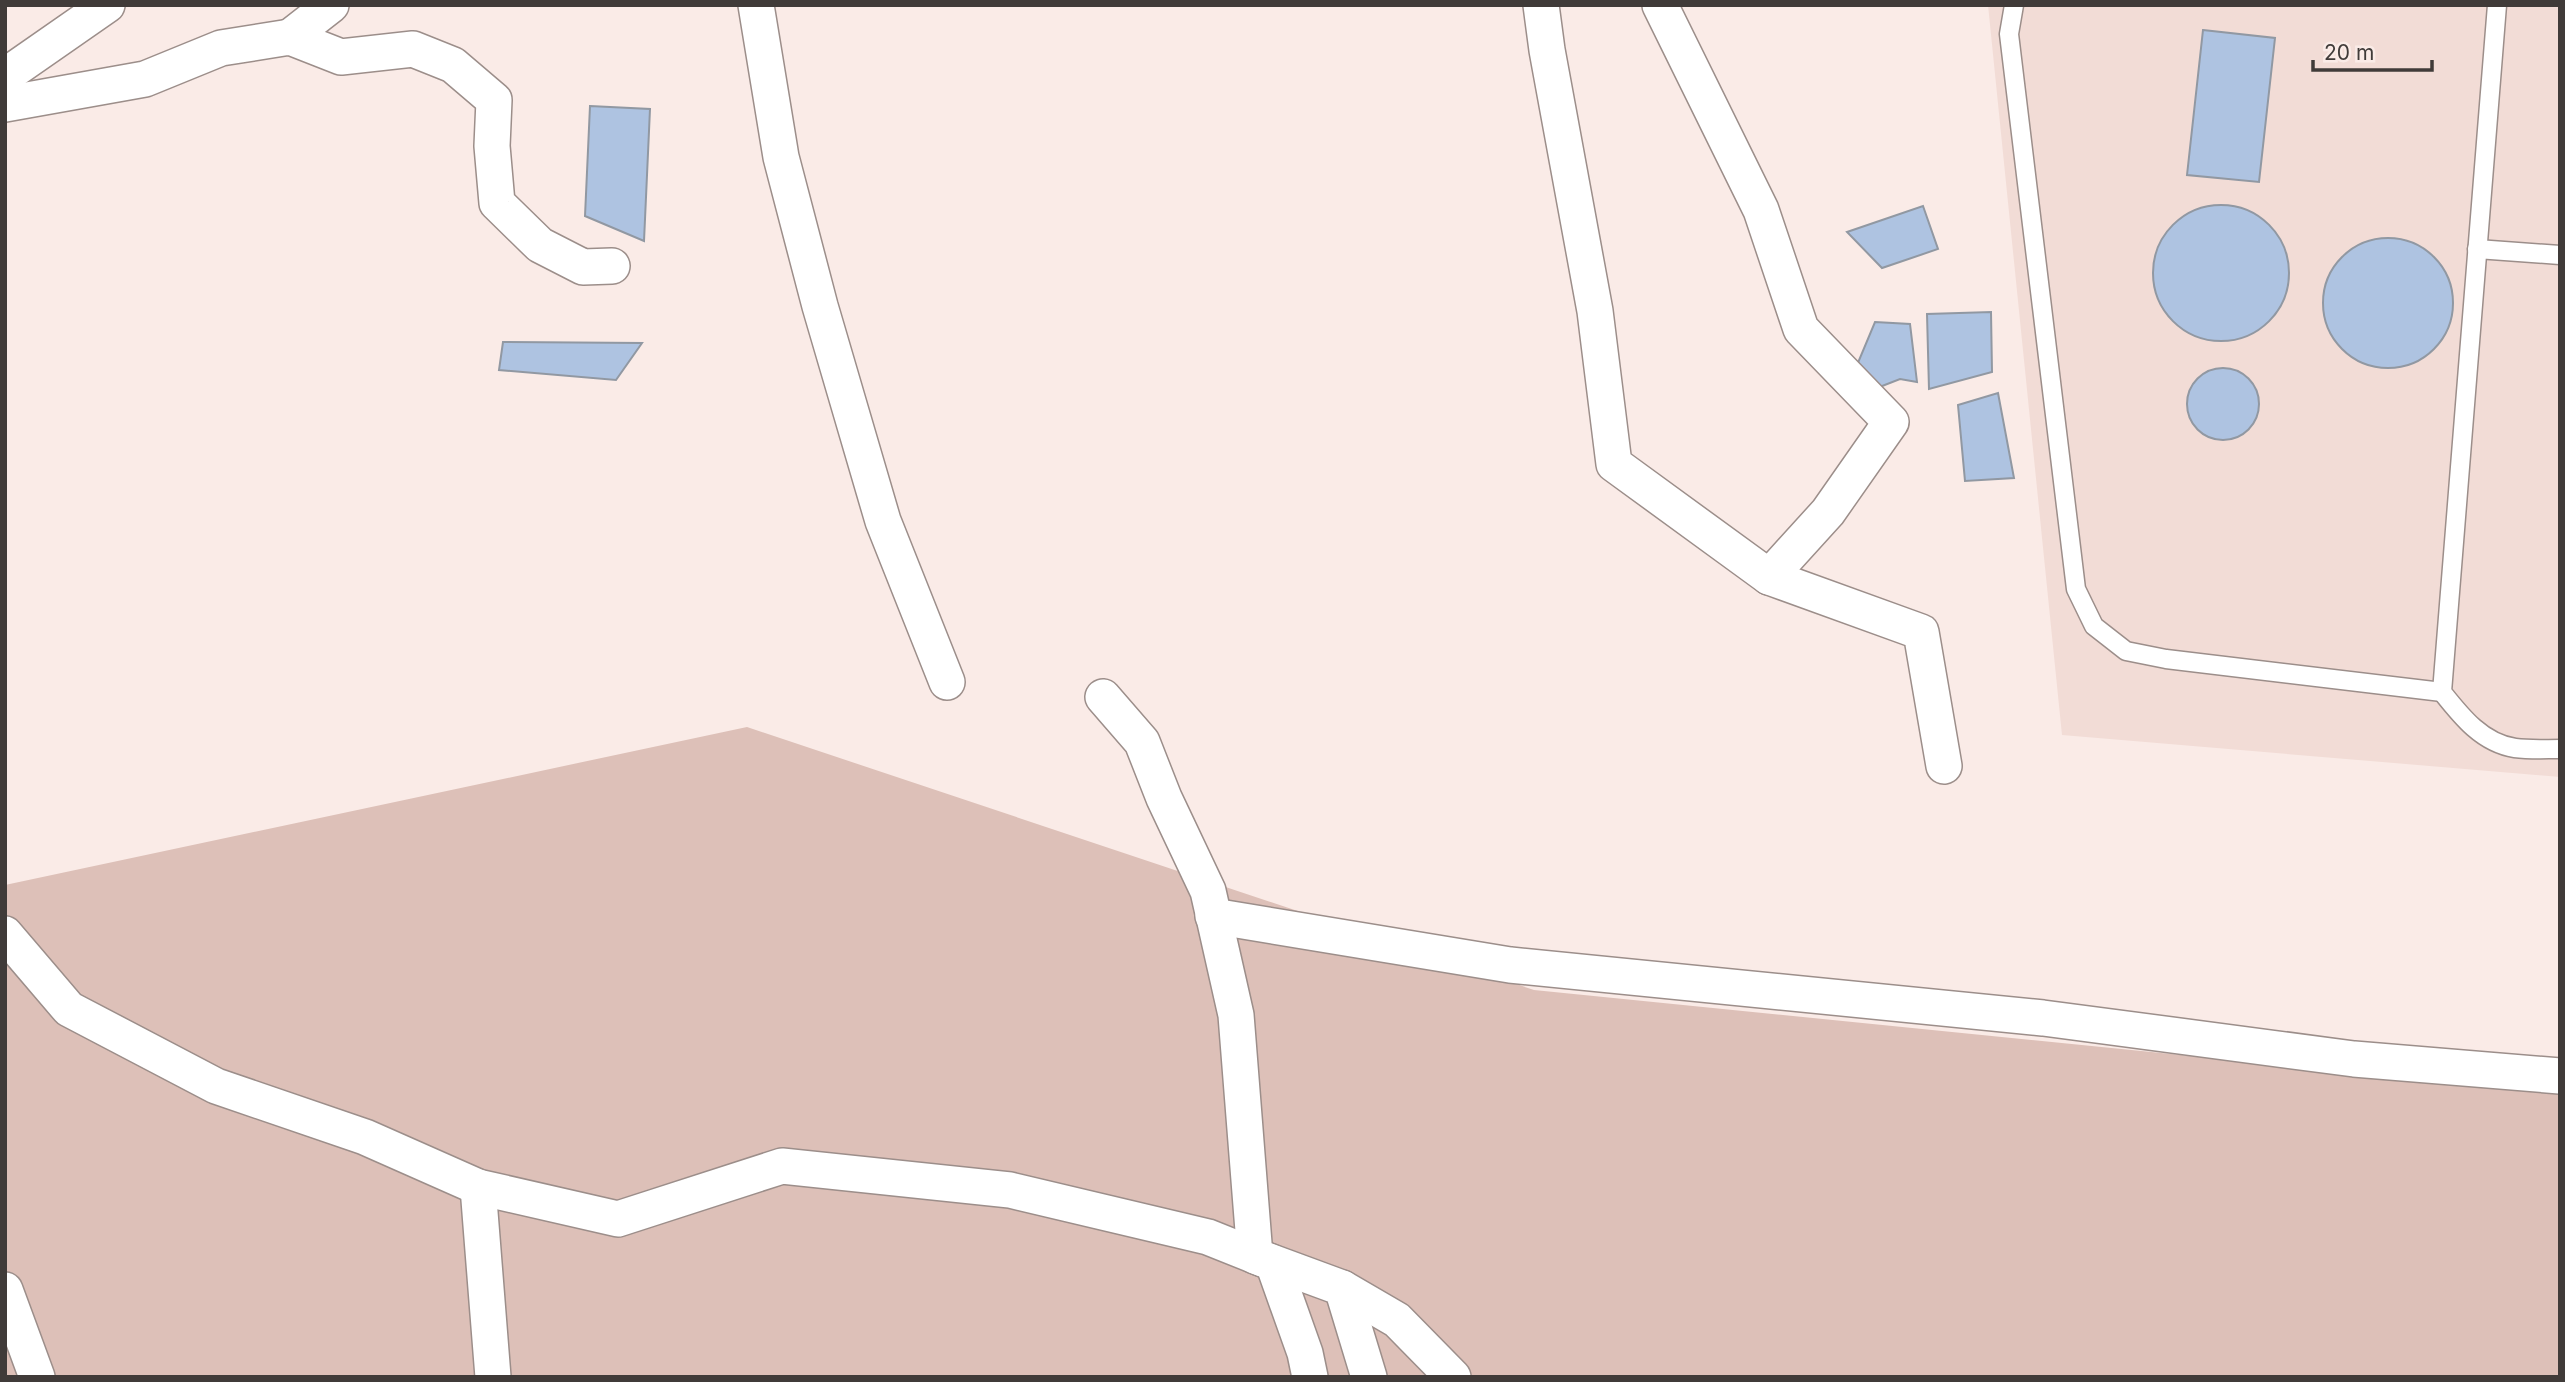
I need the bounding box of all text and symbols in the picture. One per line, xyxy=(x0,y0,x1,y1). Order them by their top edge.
scale bar xyxy=(2313,28,2432,72)
text: 20 m xyxy=(2324,40,2374,65)

